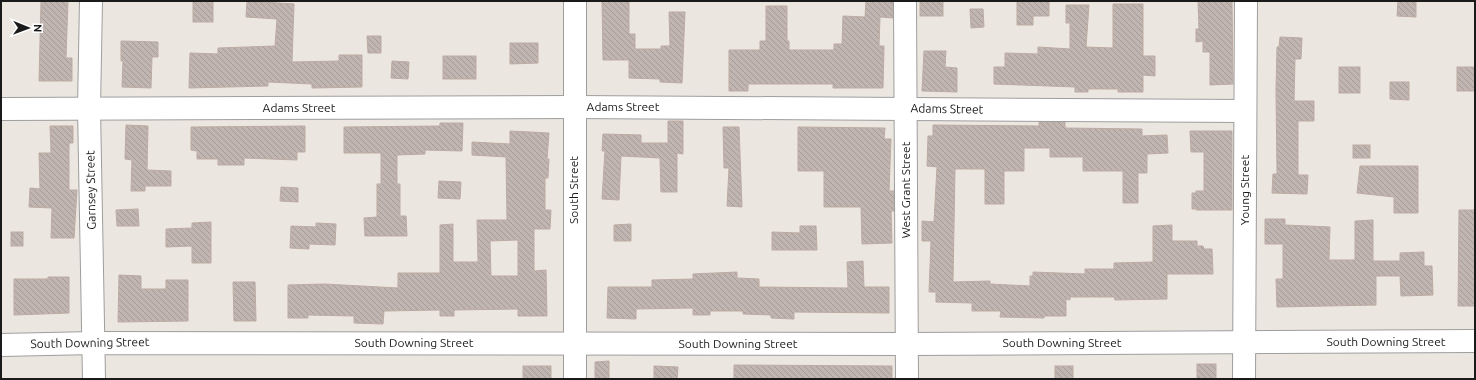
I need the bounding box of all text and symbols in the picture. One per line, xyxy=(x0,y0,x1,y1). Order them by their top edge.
north arrow xyxy=(8,8,48,48)
text: N xyxy=(32,24,44,32)
street label: Adams Street xyxy=(587,100,660,113)
street label: Adams Street xyxy=(263,101,336,114)
street label: Adams Street xyxy=(911,101,984,116)
street label: West Grant Street xyxy=(899,141,912,238)
street label: Garnsey Street xyxy=(83,150,98,230)
street label: Young Street xyxy=(1238,155,1251,225)
street label: South Street xyxy=(567,156,580,224)
street label: South Downing Street xyxy=(30,335,150,350)
street label: South Downing Street xyxy=(1326,335,1446,348)
street label: South Downing Street xyxy=(354,336,474,349)
street label: South Downing Street xyxy=(1002,336,1122,349)
street label: South Downing Street xyxy=(678,337,798,350)

